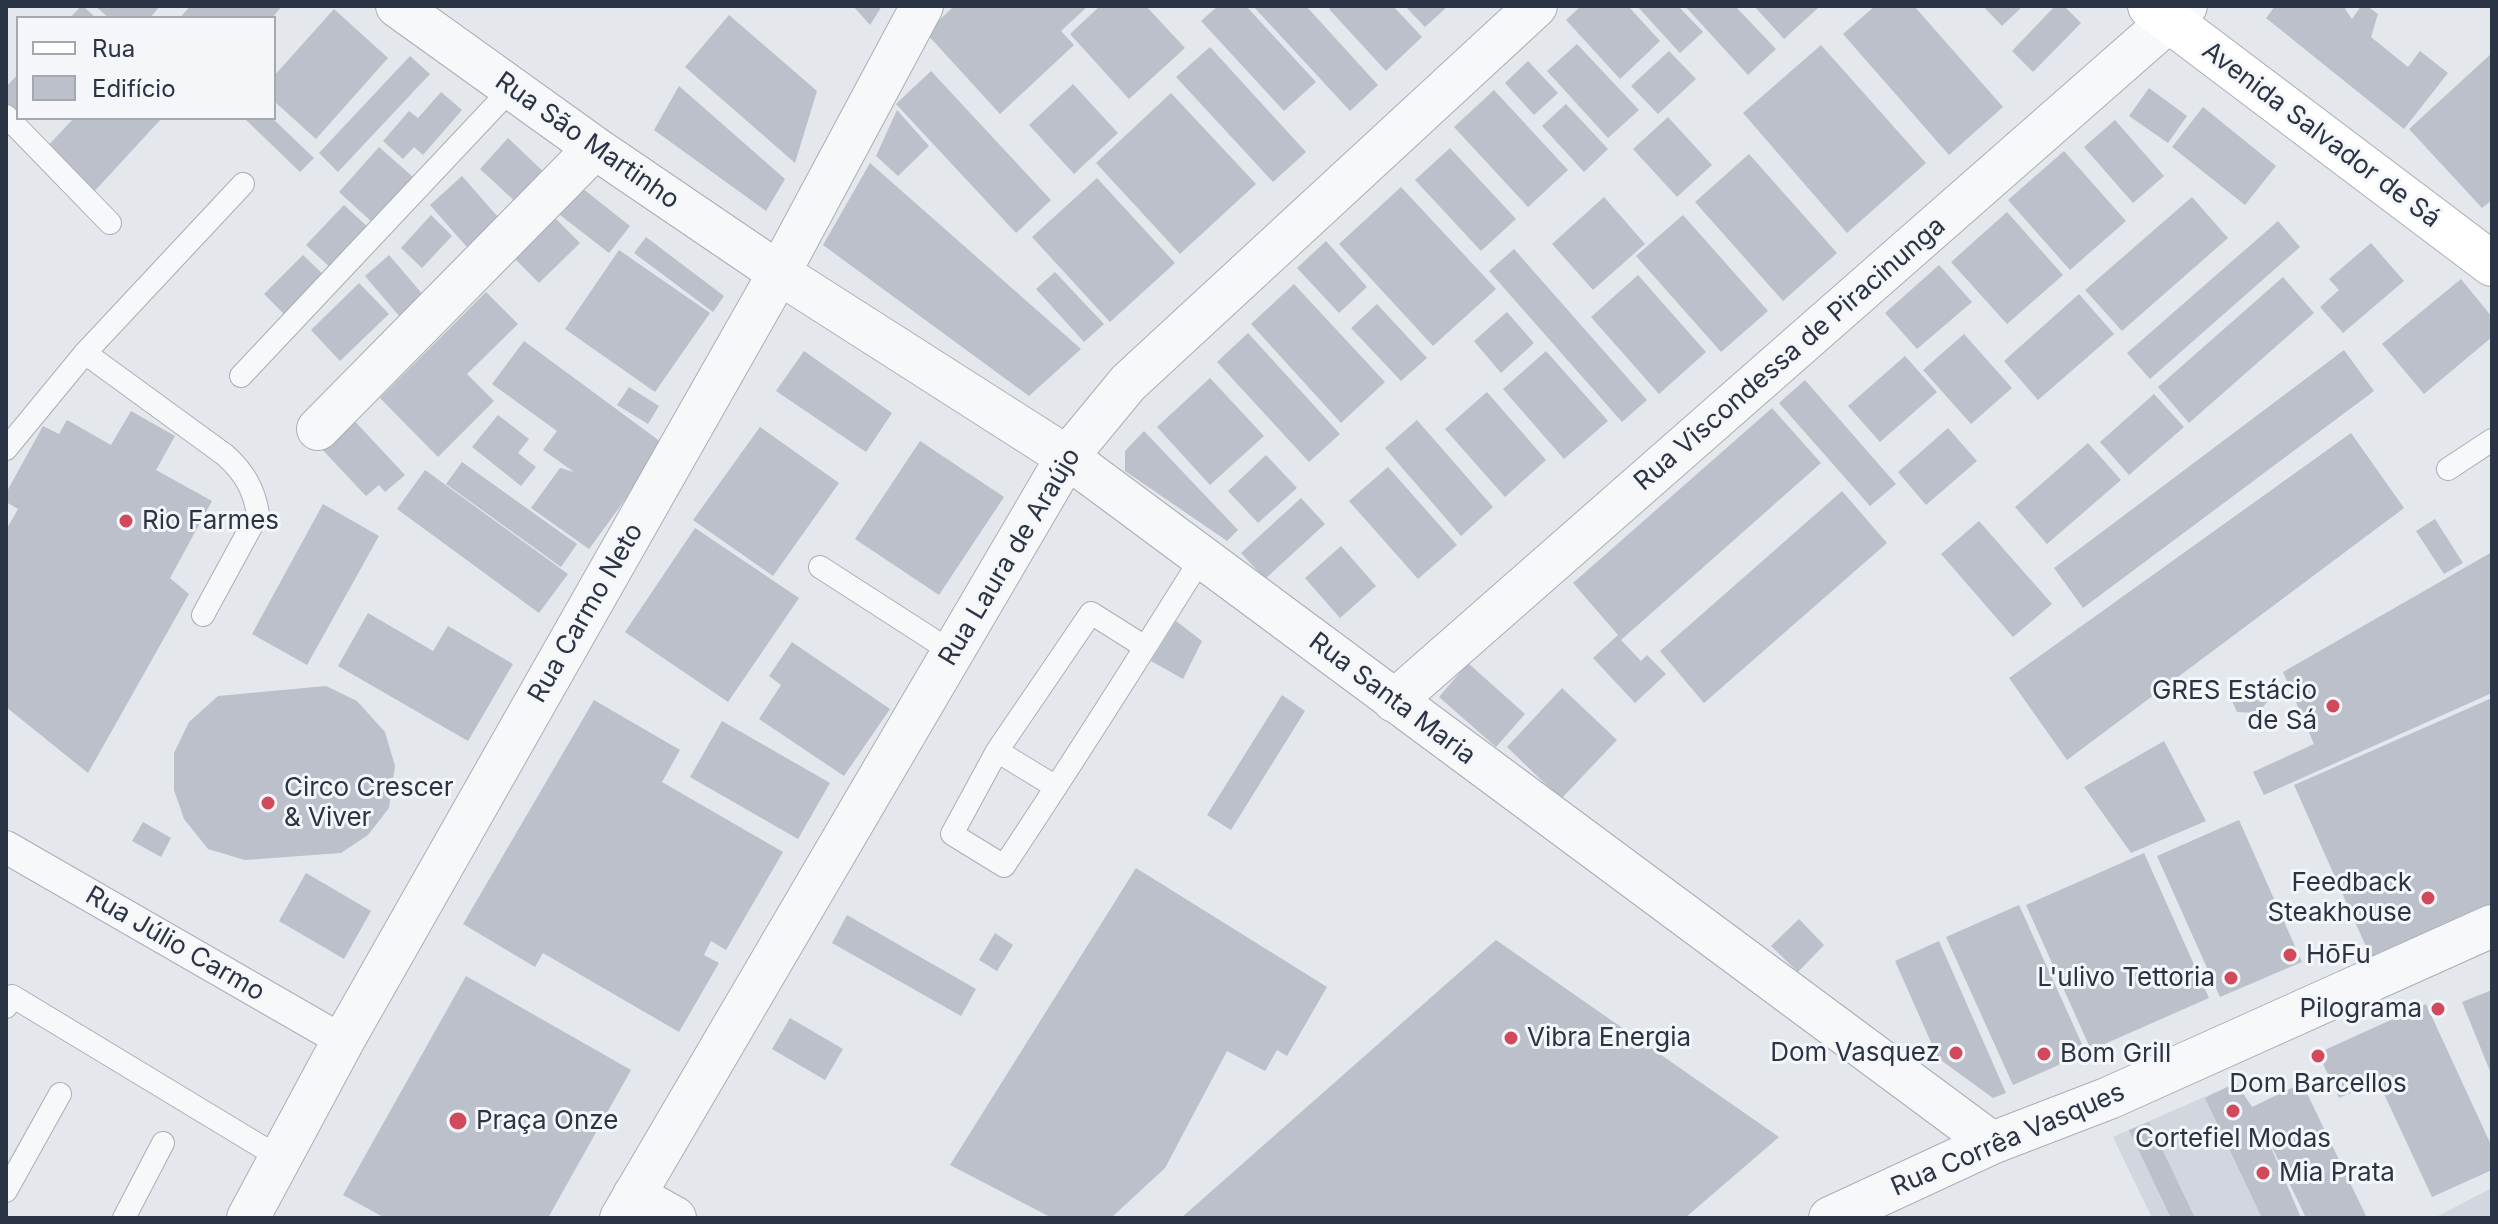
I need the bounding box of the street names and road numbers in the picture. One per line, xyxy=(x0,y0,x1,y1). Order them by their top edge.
street label: Avenida Salvador de Sá xyxy=(2196,35,2446,235)
street label: Rua São Martinho xyxy=(489,66,685,216)
street label: Rua Viscondessa de Piracinunga xyxy=(1628,210,1952,498)
street label: Rua Laura de Araújo xyxy=(933,443,1087,671)
street label: Rua Carmo Neto xyxy=(522,518,650,708)
street label: Rua Santa Maria xyxy=(1303,626,1481,772)
street label: Rua Júlio Carmo xyxy=(80,880,270,1008)
street label: Rua Corrêa Vasques xyxy=(1887,1077,2129,1203)

